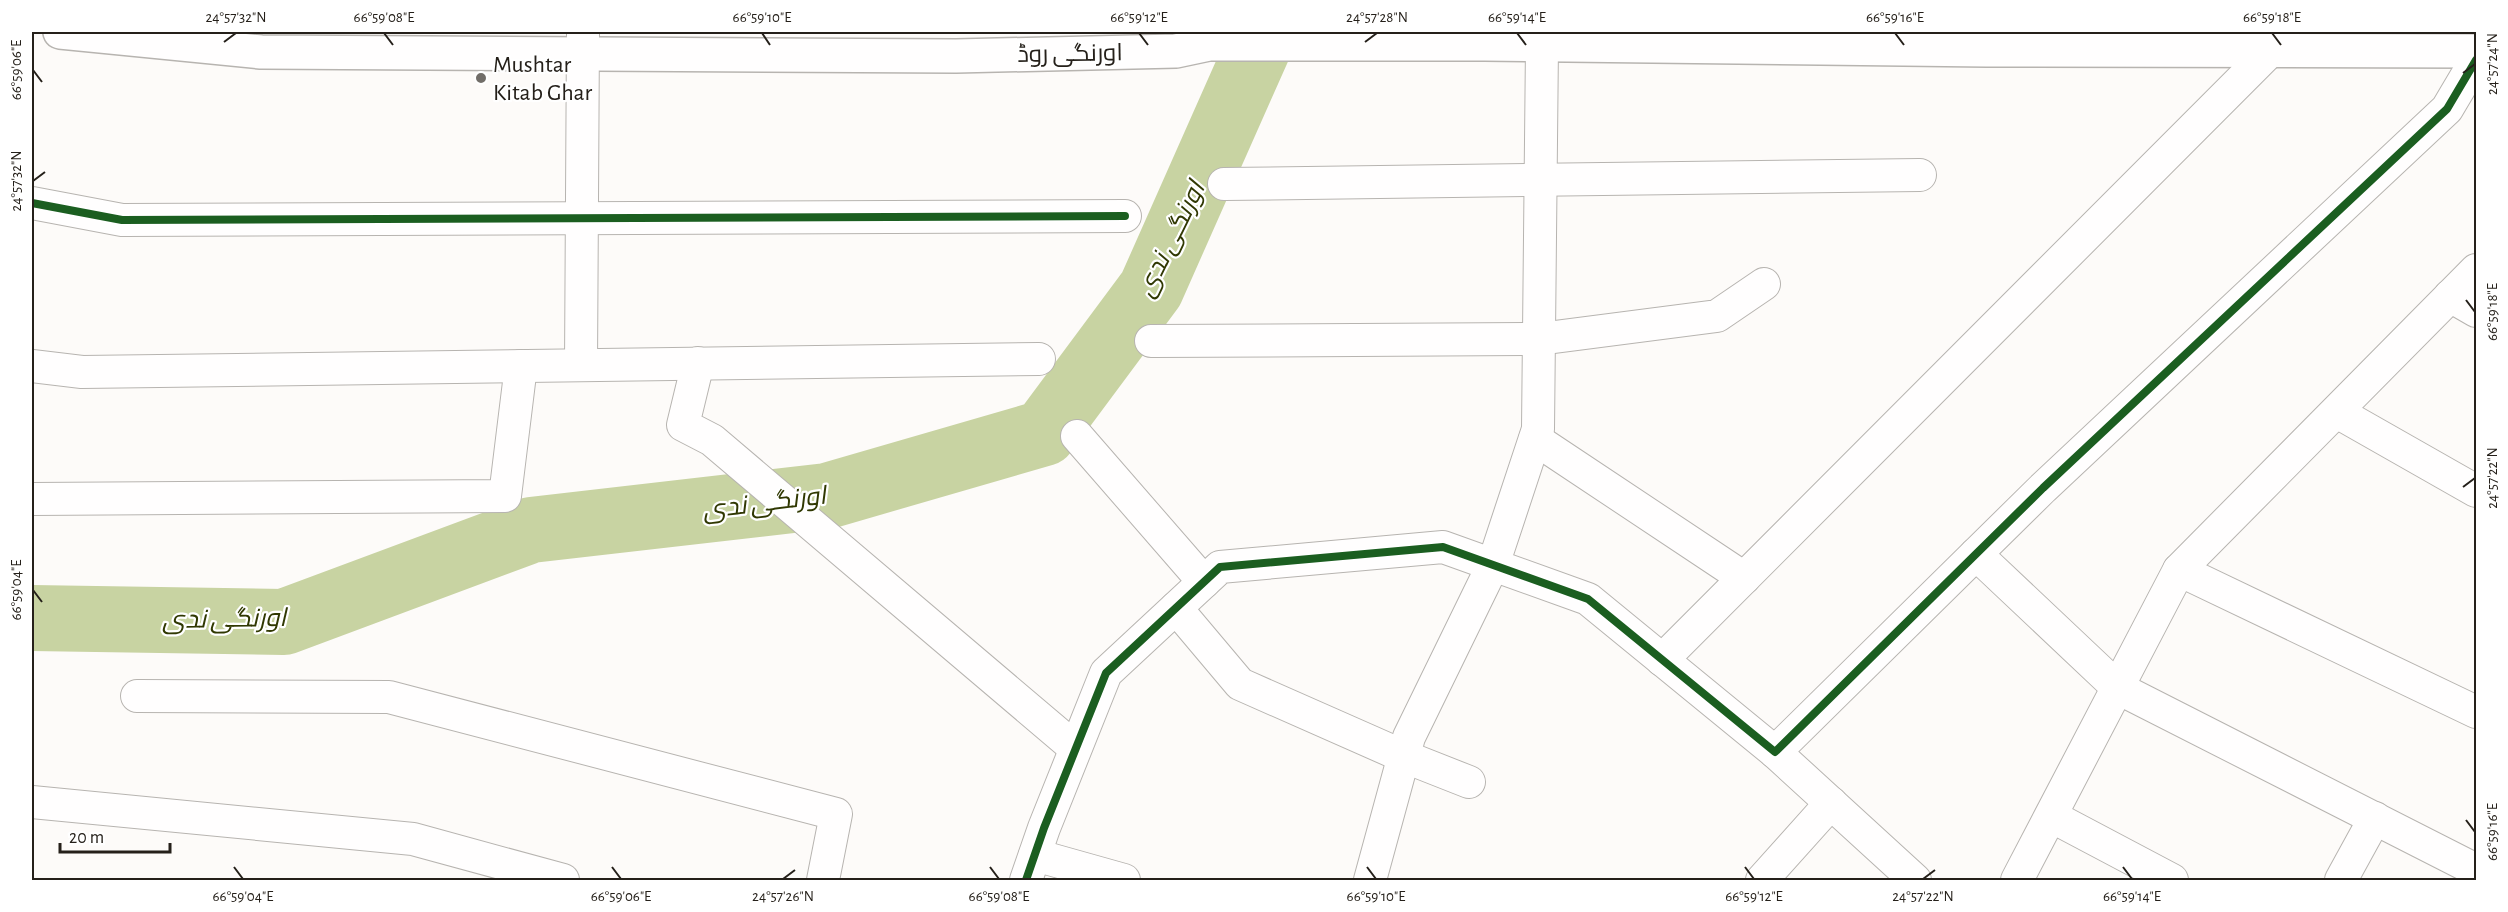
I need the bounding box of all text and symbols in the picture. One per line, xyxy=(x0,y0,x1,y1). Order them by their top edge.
text: 24°57'32"N xyxy=(206,10,266,25)
text: 66°59'08"E xyxy=(354,10,414,25)
text: 66°59'10"E xyxy=(733,10,791,25)
text: 66°59'12"E xyxy=(1110,10,1168,25)
text: 24°57'28"N xyxy=(1346,10,1408,25)
text: 66°59'14"E xyxy=(1488,10,1546,25)
text: 66°59'16"E xyxy=(1866,10,1924,25)
text: 66°59'18"E xyxy=(2243,10,2301,25)
text: 24°57'24"N xyxy=(2485,33,2500,95)
text: 66°59'06"E xyxy=(9,40,24,100)
street label: اورنگی روڈ xyxy=(1017,41,1123,68)
place label: Mushtar Kitab Ghar xyxy=(493,53,592,105)
marker: Mushtar Kitab Ghar xyxy=(474,71,488,85)
text: 24°57'32"N xyxy=(9,151,24,211)
water label: اورنگی ندی xyxy=(1132,175,1213,302)
text: 66°59'18"E xyxy=(2485,283,2500,341)
text: 24°57'22"N xyxy=(2485,447,2500,509)
water label: اورنگی ندی xyxy=(701,482,831,525)
text: 66°59'04"E xyxy=(9,560,24,620)
water label: اورنگی ندی xyxy=(162,605,289,635)
text: 66°59'16"E xyxy=(2485,803,2500,861)
scale bar xyxy=(60,816,170,854)
text: 20 m xyxy=(69,829,104,847)
text: 66°59'04"E xyxy=(213,889,273,904)
text: 66°59'06"E xyxy=(591,889,651,904)
text: 24°57'26"N xyxy=(752,889,814,904)
text: 66°59'08"E xyxy=(969,889,1029,904)
text: 66°59'10"E xyxy=(1347,889,1405,904)
text: 66°59'12"E xyxy=(1725,889,1783,904)
text: 24°57'22"N xyxy=(1892,889,1954,904)
text: 66°59'14"E xyxy=(2103,889,2161,904)

